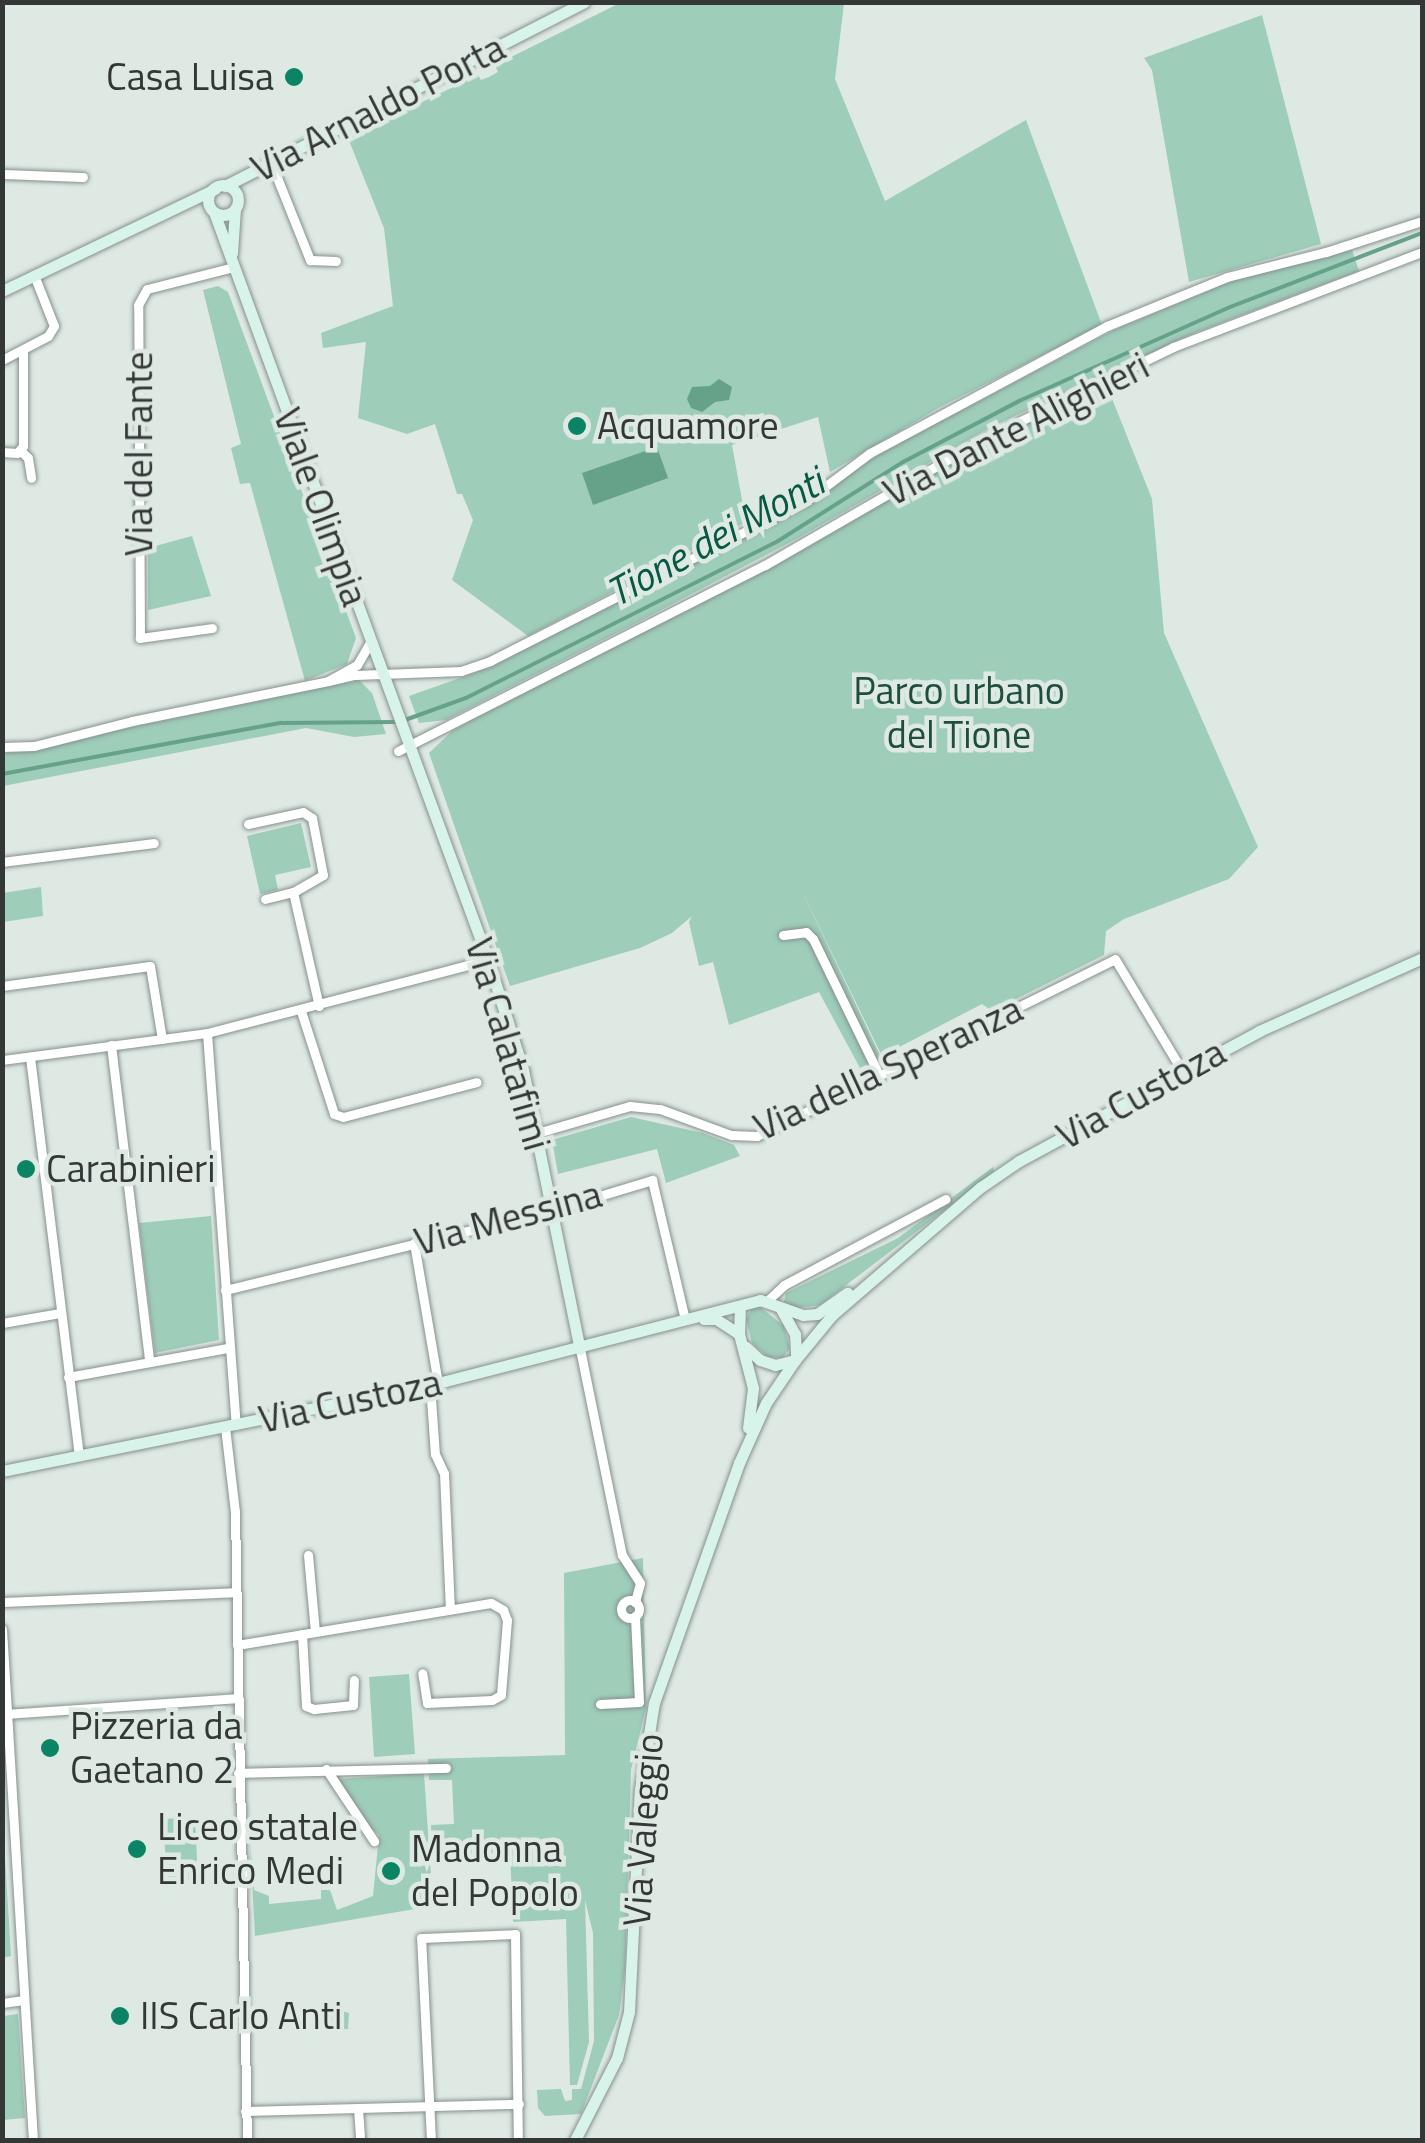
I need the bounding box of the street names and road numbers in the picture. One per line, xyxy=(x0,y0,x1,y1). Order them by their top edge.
street label: Via Arnaldo Porta xyxy=(244,25,512,191)
street label: Via Dante Alighieri xyxy=(876,343,1156,515)
street label: Via del Fante xyxy=(116,352,162,556)
street label: Viale Olimpia xyxy=(264,402,378,612)
street label: Via Calatafimi xyxy=(456,933,560,1155)
street label: Via della Speranza xyxy=(747,986,1029,1150)
street label: Via Custoza xyxy=(1049,1029,1233,1159)
street label: Via Messina xyxy=(409,1171,607,1265)
street label: Via Custoza xyxy=(255,1359,445,1443)
street label: Via Valeggio xyxy=(614,1732,672,1928)

